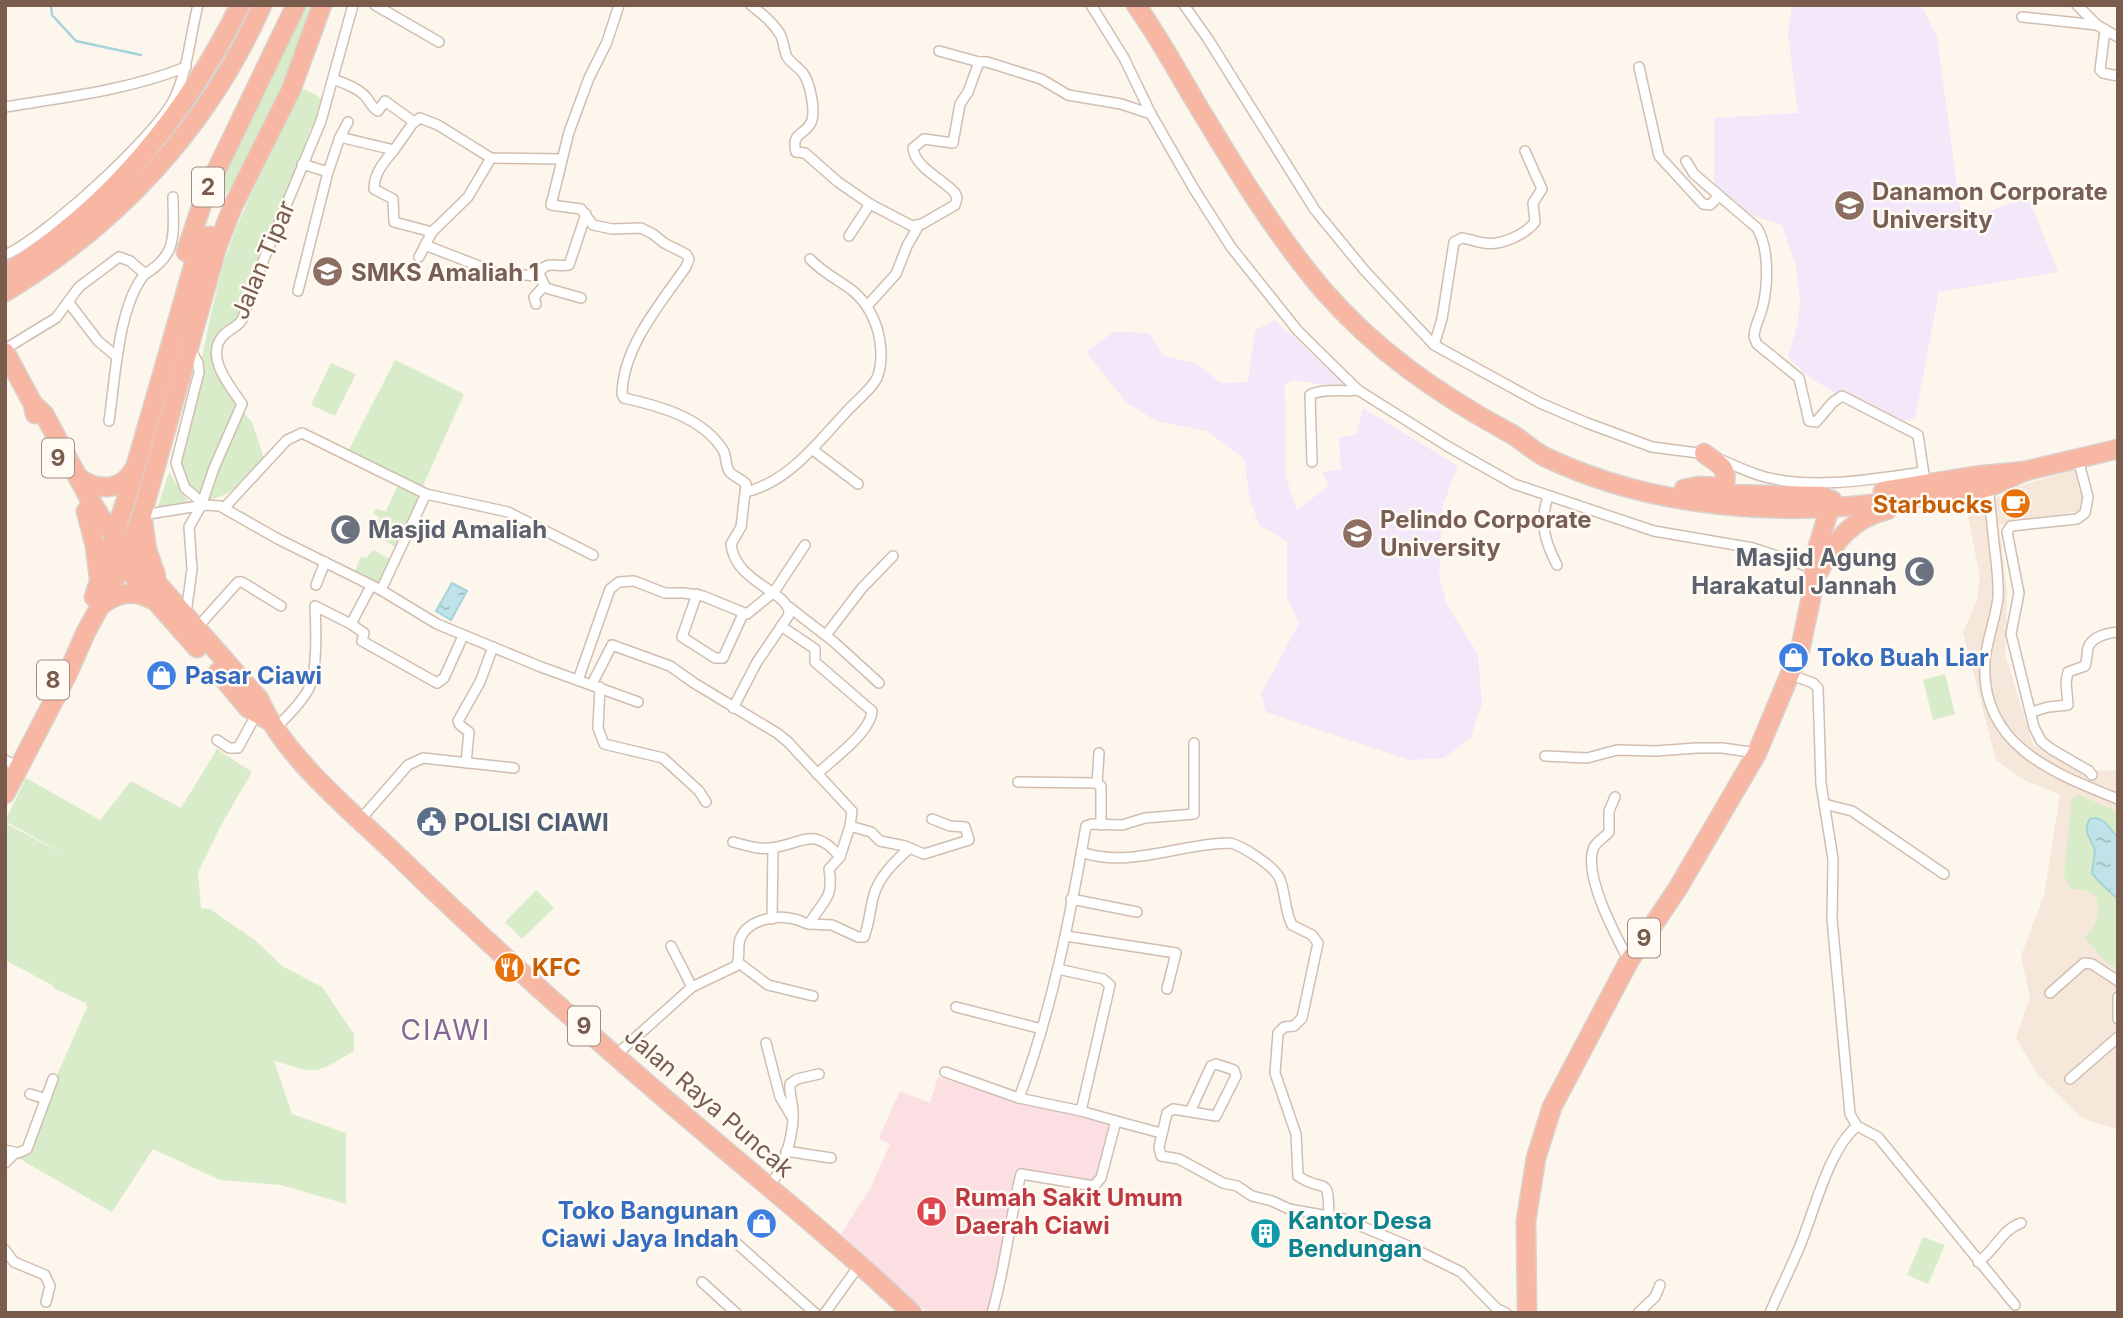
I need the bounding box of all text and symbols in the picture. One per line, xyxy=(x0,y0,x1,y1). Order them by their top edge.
road number: 2 xyxy=(192,168,224,206)
place label: Danamon Corporate University xyxy=(1872,177,2108,234)
school or university icon: Danamon Corporate University xyxy=(1832,188,1866,222)
street label: Jalan Tipar xyxy=(225,196,301,324)
school or university icon: SMKS Amaliah 1 xyxy=(311,255,345,289)
place label: SMKS Amaliah 1 xyxy=(351,258,539,287)
road number: 9 xyxy=(42,438,74,478)
cafe icon: Starbucks xyxy=(1999,487,2033,521)
place label: Starbucks xyxy=(1873,490,1993,519)
place label: Pelindo Corporate University xyxy=(1380,505,1592,562)
mosque icon: Masjid Amaliah xyxy=(328,512,362,546)
place label: Masjid Amaliah xyxy=(368,515,547,544)
school or university icon: Pelindo Corporate University xyxy=(1340,516,1374,550)
place label: Masjid Agung Harakatul Jannah xyxy=(1691,543,1897,600)
mosque icon: Masjid Agung Harakatul Jannah xyxy=(1903,554,1937,588)
shop icon: Toko Buah Liar xyxy=(1777,640,1811,674)
place label: Toko Buah Liar xyxy=(1817,643,1989,672)
shop icon: Pasar Ciawi xyxy=(145,658,179,692)
road number: 8 xyxy=(37,660,69,700)
place label: Pasar Ciawi xyxy=(185,661,322,690)
public building icon: POLISI CIAWI xyxy=(414,805,448,839)
place label: POLISI CIAWI xyxy=(454,808,609,837)
road number: 9 xyxy=(1628,918,1660,958)
restaurant icon: KFC xyxy=(492,950,526,984)
place label: KFC xyxy=(532,953,581,982)
road number: 9 xyxy=(568,1007,600,1046)
district label: CIAWI xyxy=(401,1013,491,1047)
street label: Jalan Raya Puncak xyxy=(619,1021,799,1183)
place label: Rumah Sakit Umum Daerah Ciawi xyxy=(955,1183,1183,1240)
hospital icon: Rumah Sakit Umum Daerah Ciawi xyxy=(915,1194,949,1228)
place label: Toko Bangunan Ciawi Jaya Indah xyxy=(541,1196,739,1253)
place label: Kantor Desa Bendungan xyxy=(1288,1206,1432,1263)
shop icon: Toko Bangunan Ciawi Jaya Indah xyxy=(745,1207,779,1241)
building icon: Kantor Desa Bendungan xyxy=(1248,1217,1282,1251)

